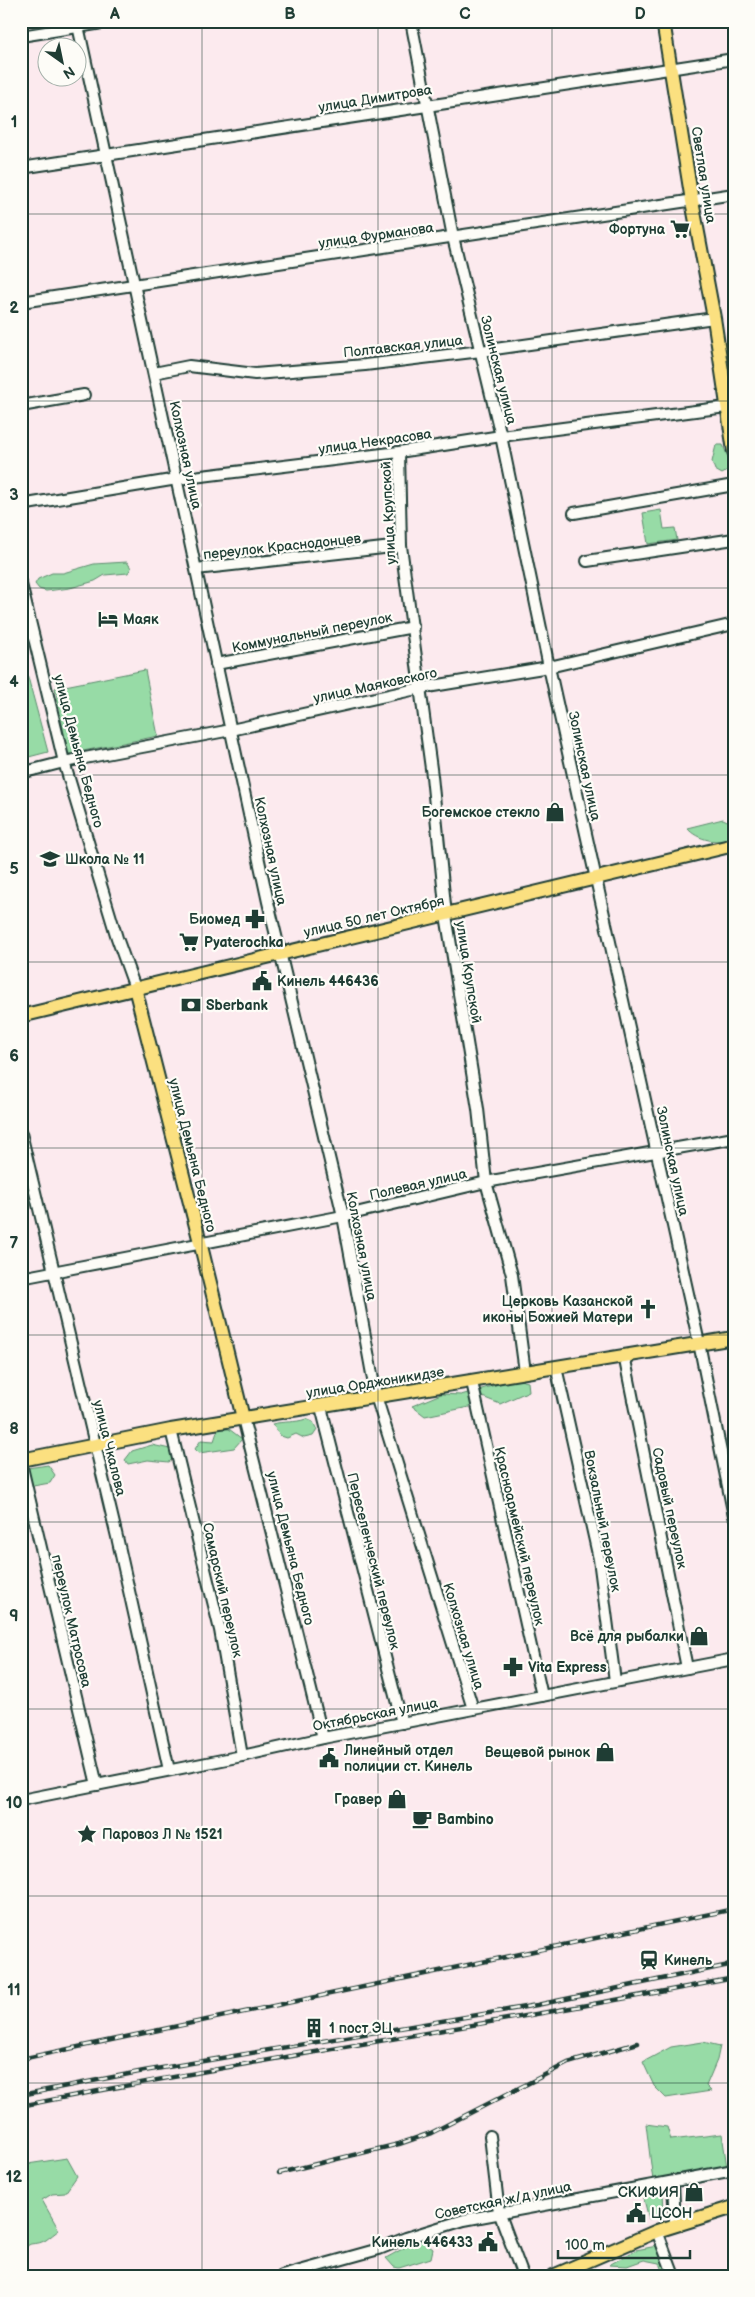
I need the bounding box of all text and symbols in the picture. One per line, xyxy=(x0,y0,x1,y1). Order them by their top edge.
text: A xyxy=(109,5,120,24)
text: B xyxy=(284,5,296,24)
text: C xyxy=(459,5,471,24)
text: D xyxy=(634,5,646,24)
north arrow xyxy=(38,38,88,88)
text: N xyxy=(60,62,78,82)
street label: улица Димитрова xyxy=(317,81,434,116)
text: 1 xyxy=(11,113,17,132)
street label: Светлая улица xyxy=(687,126,720,225)
supermarket icon: Фортуна xyxy=(669,218,691,240)
street label: улица Фурманова xyxy=(317,219,435,252)
place label: Фортуна xyxy=(609,221,666,238)
text: 2 xyxy=(9,299,19,318)
street label: Золинская улица xyxy=(477,314,520,427)
street label: Полтавская улица xyxy=(342,332,464,361)
street label: Колхозная улица xyxy=(166,399,205,512)
street label: улица Некрасова xyxy=(317,425,433,458)
street label: улица Крупской xyxy=(377,461,400,565)
text: 3 xyxy=(9,486,19,505)
street label: переулок Краснодонцев xyxy=(202,530,362,563)
hotel icon: Маяк xyxy=(97,608,119,630)
street label: Коммунальный переулок xyxy=(231,609,394,656)
place label: Маяк xyxy=(123,611,159,628)
street label: улица Маяковского xyxy=(312,664,438,707)
text: 4 xyxy=(9,673,19,692)
street label: улица Демьяна Бедного xyxy=(50,673,107,830)
street label: Золинская улица xyxy=(565,710,605,823)
street label: Колхозная улица xyxy=(251,795,290,908)
shop icon: Богемское стекло xyxy=(544,801,566,823)
place label: Богемское стекло xyxy=(421,804,540,821)
school or university icon: Школа № 11 xyxy=(39,848,61,870)
place label: Школа № 11 xyxy=(65,851,145,868)
text: 5 xyxy=(9,860,19,879)
street label: улица 50 лет Октября xyxy=(302,892,446,941)
pharmacy icon: Биомед xyxy=(244,908,266,930)
place label: Биомед xyxy=(189,911,241,928)
street label: улица Крупской xyxy=(452,920,485,1024)
supermarket icon: Pyaterochka xyxy=(178,931,200,953)
place label: Pyaterochka xyxy=(204,934,284,951)
public building icon: Кинель 446436 xyxy=(251,970,273,992)
place label: Кинель 446436 xyxy=(277,973,379,990)
bank icon: Sberbank xyxy=(180,994,202,1016)
place label: Sberbank xyxy=(206,997,268,1014)
text: 6 xyxy=(9,1047,19,1066)
street label: улица Демьяна Бедного xyxy=(165,1077,220,1234)
street label: Золинская улица xyxy=(653,1105,693,1218)
street label: Полевая улица xyxy=(368,1165,469,1204)
street label: Колхозная улица xyxy=(343,1190,381,1303)
text: 7 xyxy=(10,1234,19,1253)
place label: Церковь Казанской иконы Божией Матери xyxy=(483,1293,633,1326)
church icon: Церковь Казанской иконы Божией Матери xyxy=(637,1298,659,1320)
street label: улица Орджоникидзе xyxy=(305,1363,445,1402)
street label: улица Чкалова xyxy=(89,1398,130,1499)
text: 8 xyxy=(9,1420,19,1439)
street label: Красноармейский переулок xyxy=(491,1445,549,1628)
street label: Садовый переулок xyxy=(648,1446,691,1571)
street label: Вокзальный переулок xyxy=(580,1449,625,1594)
street label: улица Демьяна Бедного xyxy=(263,1470,318,1627)
street label: Переселенческий переулок xyxy=(343,1471,404,1652)
street label: Самарский переулок xyxy=(199,1521,246,1660)
street label: переулок Матросова xyxy=(48,1553,95,1690)
street label: Колхозная улица xyxy=(439,1581,488,1692)
text: 9 xyxy=(9,1607,19,1626)
shop icon: Всё для рыбалки xyxy=(688,1625,710,1647)
place label: Всё для рыбалки xyxy=(570,1628,684,1645)
pharmacy icon: Vita Express xyxy=(502,1656,524,1678)
place label: Vita Express xyxy=(528,1659,607,1676)
street label: Октябрьская улица xyxy=(311,1694,440,1735)
shop icon: Вещевой рынок xyxy=(594,1741,616,1763)
place label: Линейный отдел полиции ст. Кинель xyxy=(343,1742,473,1775)
place label: Вещевой рынок xyxy=(485,1744,590,1761)
public building icon: Линейный отдел полиции ст. Кинель xyxy=(318,1747,340,1769)
shop icon: Гравер xyxy=(386,1788,408,1810)
place label: Гравер xyxy=(334,1791,383,1808)
text: 10 xyxy=(6,1794,22,1813)
cafe icon: Bambino xyxy=(411,1808,433,1830)
place label: Bambino xyxy=(437,1811,494,1828)
place icon: Паровоз Л № 1521 xyxy=(76,1823,98,1845)
place label: Паровоз Л № 1521 xyxy=(102,1826,223,1843)
station icon: Кинель xyxy=(638,1949,660,1971)
place label: Кинель xyxy=(664,1952,713,1969)
text: 11 xyxy=(7,1981,21,2000)
building icon: 1 пост ЭЦ xyxy=(303,2017,325,2039)
place label: 1 пост ЭЦ xyxy=(329,2020,392,2037)
text: 12 xyxy=(6,2168,23,2187)
street label: Советская ж/д улица xyxy=(433,2178,574,2223)
shop icon: СКИФИЯ xyxy=(683,2181,705,2203)
place label: СКИФИЯ xyxy=(618,2184,679,2201)
public building icon: ЦСОН xyxy=(625,2202,647,2224)
place label: ЦСОН xyxy=(651,2205,692,2222)
scale bar xyxy=(558,2227,690,2259)
public building icon: Кинель 446433 xyxy=(477,2231,499,2253)
place label: Кинель 446433 xyxy=(372,2234,473,2251)
text: 100 m xyxy=(565,2236,605,2255)

